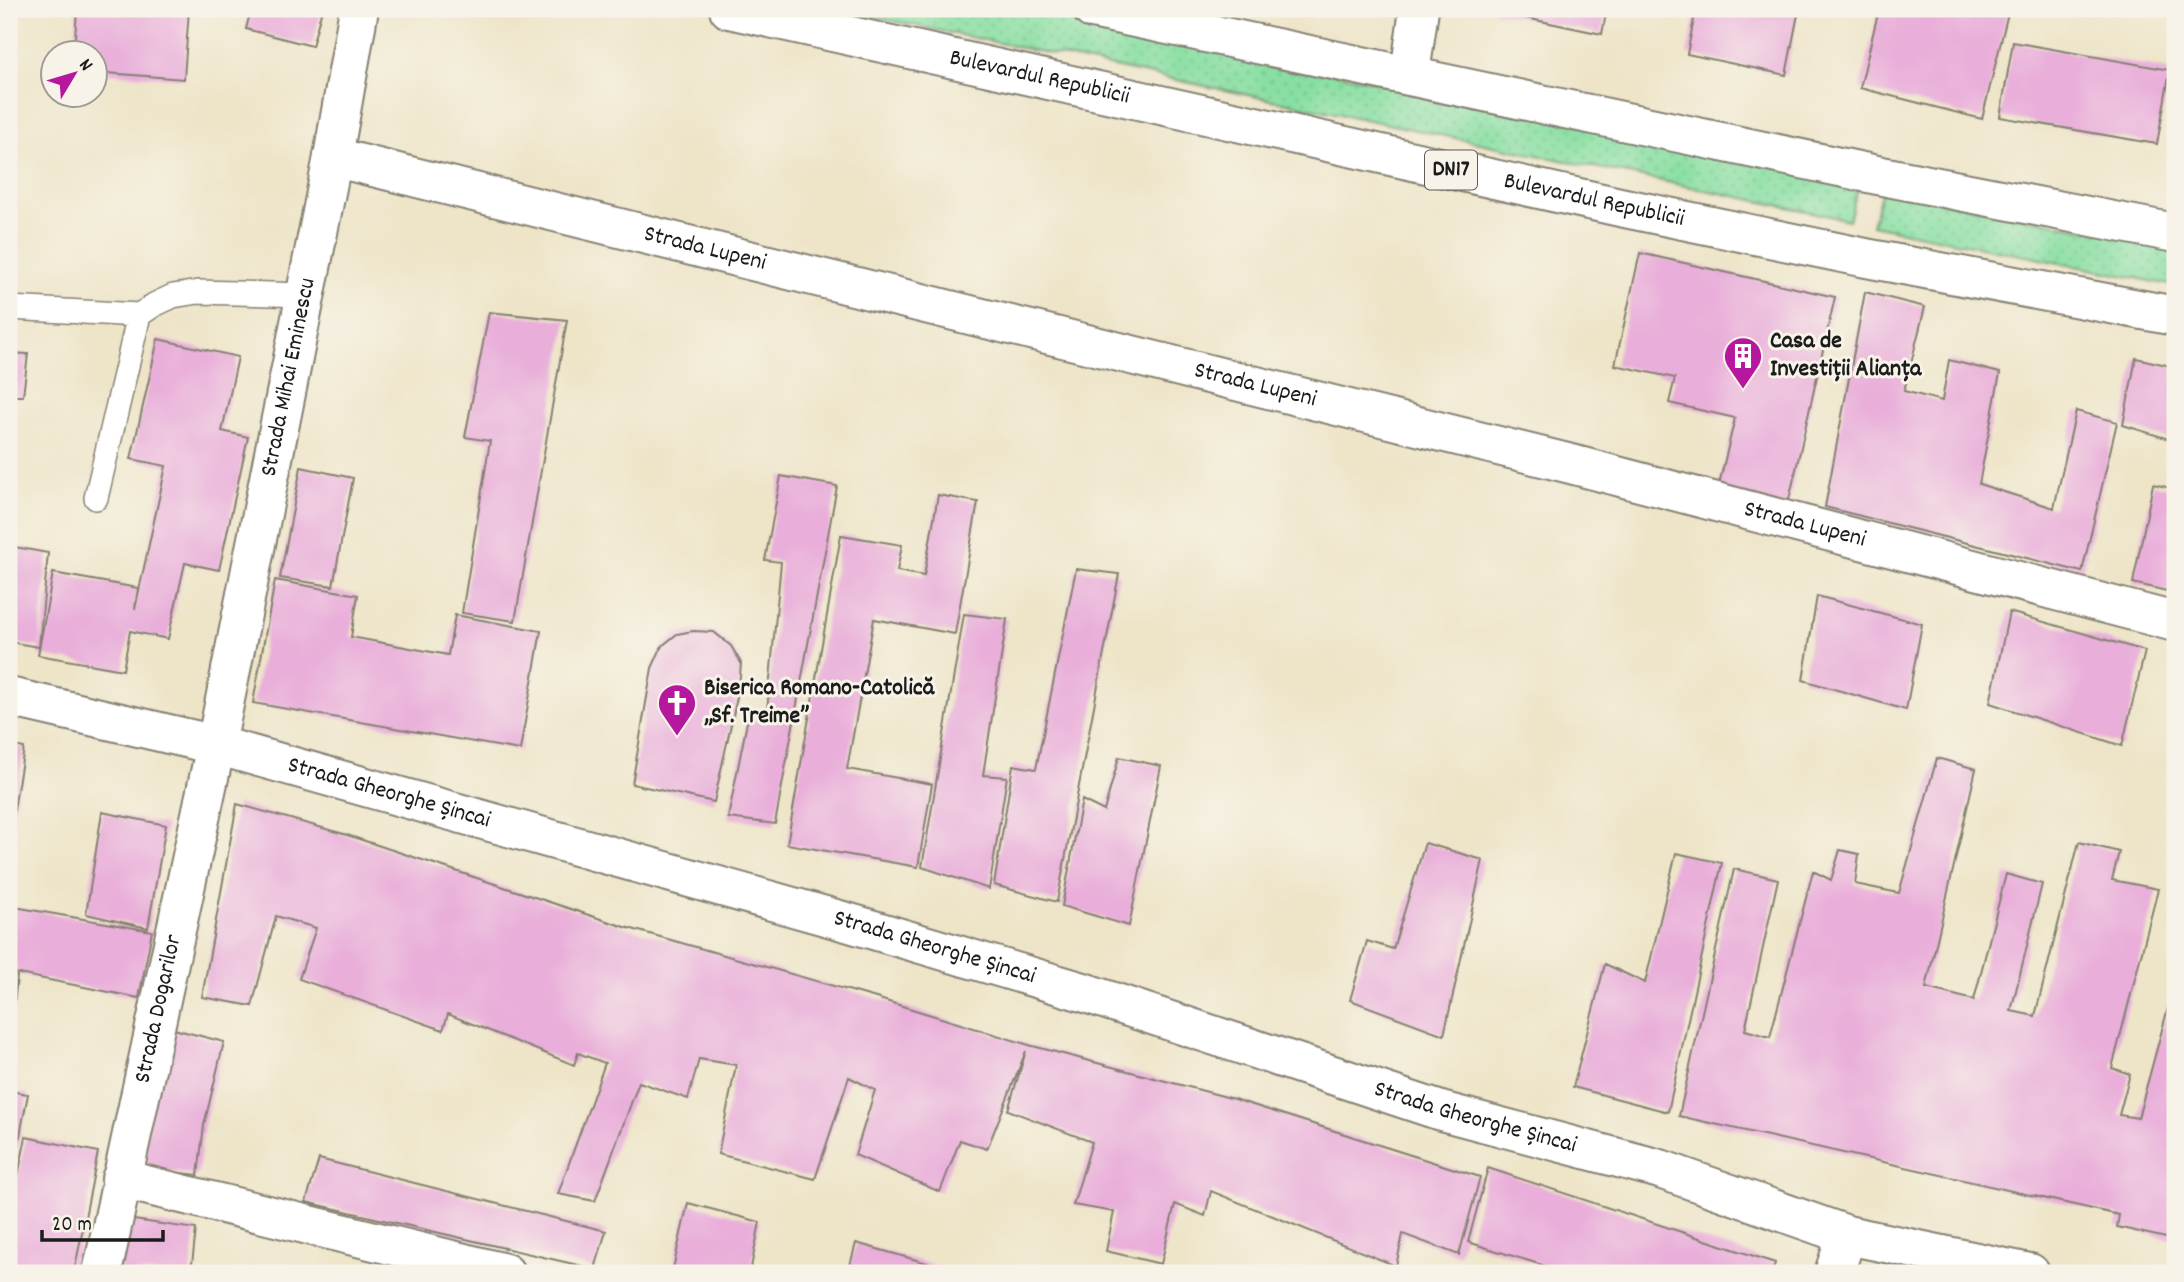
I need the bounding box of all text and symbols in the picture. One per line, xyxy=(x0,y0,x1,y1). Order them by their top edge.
north arrow xyxy=(38,38,108,108)
street label: Bulevardul Republicii xyxy=(946,41,1133,115)
text: N xyxy=(71,54,98,78)
road number: DN17 xyxy=(1425,150,1477,190)
street label: Bulevardul Republicii xyxy=(1501,165,1687,237)
street label: Strada Lupeni xyxy=(640,218,769,281)
street label: Strada Mihai Eminescu xyxy=(253,275,326,480)
place label: Casa de Investiții Alianța xyxy=(1770,325,1922,387)
building icon: Casa de Investiții Alianța xyxy=(1722,335,1764,390)
street label: Strada Lupeni xyxy=(1190,354,1320,417)
street label: Strada Lupeni xyxy=(1740,493,1869,557)
place label: Biserica Romano-Catolică „Sf. Treime” xyxy=(704,672,936,734)
church icon: Biserica Romano-Catolică „Sf. Treime” xyxy=(656,682,698,737)
street label: Strada Gheorghe Șincai xyxy=(284,749,494,838)
street label: Strada Gheorghe Șincai xyxy=(829,902,1040,994)
street label: Strada Dogarilor xyxy=(126,932,192,1087)
street label: Strada Gheorghe Șincai xyxy=(1369,1073,1580,1163)
scale bar xyxy=(42,1198,163,1242)
text: 20 m xyxy=(52,1211,92,1241)

